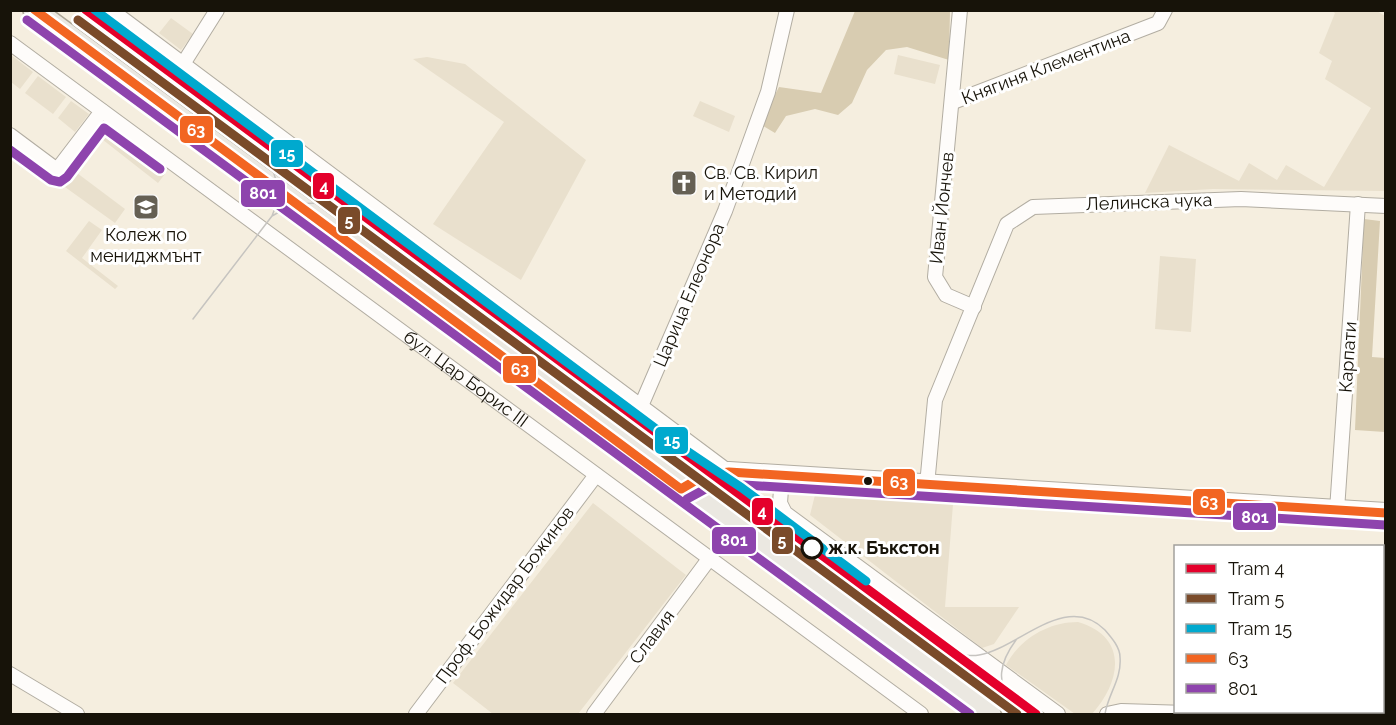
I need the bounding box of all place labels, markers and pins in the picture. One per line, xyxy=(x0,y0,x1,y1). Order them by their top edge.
place label: Св. Св. Кирил и Методий xyxy=(704,162,818,204)
church icon: Св. Св. Кирил и Методий xyxy=(669,168,699,198)
school or university icon: Колеж по мениджмънт xyxy=(131,192,161,222)
place label: Колеж по мениджмънт xyxy=(90,224,202,266)
unlabelled marker xyxy=(862,475,874,487)
marker: ж.к. Бъкстон xyxy=(801,537,823,559)
place label: ж.к. Бъкстон xyxy=(828,537,940,558)

